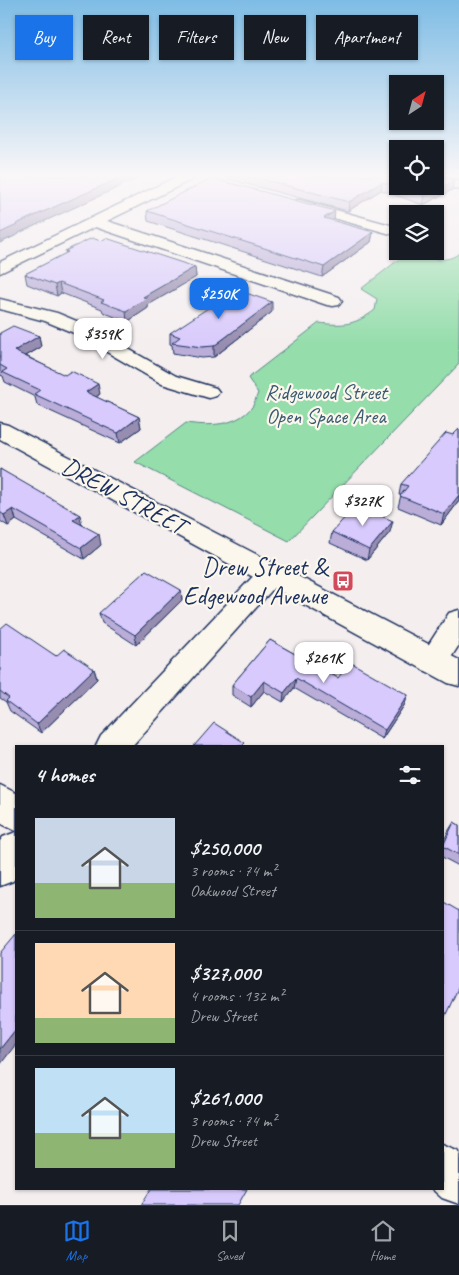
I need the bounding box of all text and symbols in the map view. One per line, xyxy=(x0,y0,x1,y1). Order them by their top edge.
chip: Buy xyxy=(15,15,73,60)
chip: Rent xyxy=(83,15,149,60)
chip: Filters xyxy=(159,15,234,60)
chip: New xyxy=(244,15,306,60)
chip: Apartment xyxy=(316,15,418,60)
north arrow xyxy=(389,75,444,130)
map controls xyxy=(389,75,444,260)
button: locate xyxy=(389,140,444,195)
button: layers xyxy=(389,205,444,260)
pin: $250K xyxy=(184,278,254,320)
text: $250K xyxy=(201,284,237,304)
pin: $359K xyxy=(68,318,138,360)
text: $359K xyxy=(85,324,121,344)
park label: Ridgewood Street Open Space Area xyxy=(265,379,389,429)
street label: DREW STREET xyxy=(57,450,196,545)
pin: $327K xyxy=(328,484,398,527)
text: $327K xyxy=(345,491,381,511)
place label: Drew Street & Edgewood Avenue xyxy=(183,551,330,612)
bus stop icon: Drew Street & Edgewood Avenue xyxy=(331,569,355,593)
pin: $261K xyxy=(289,642,359,684)
text: $261K xyxy=(305,648,343,668)
icon: filters xyxy=(396,761,424,789)
text: 4 homes xyxy=(35,762,94,788)
text: $250,000 xyxy=(190,835,260,861)
icon: home xyxy=(75,838,135,898)
text: 3 rooms · 74 m² xyxy=(190,861,276,881)
text: Oakwood Street xyxy=(190,881,275,901)
text: $327,000 xyxy=(190,960,260,986)
icon: home xyxy=(75,963,135,1023)
text: 4 rooms · 132 m² xyxy=(190,986,284,1006)
text: Drew Street xyxy=(190,1006,257,1026)
text: $261,000 xyxy=(190,1085,261,1111)
icon: home xyxy=(75,1088,135,1148)
text: 3 rooms · 74 m² xyxy=(190,1111,276,1131)
text: Drew Street xyxy=(190,1131,257,1151)
tab: Map xyxy=(63,1217,91,1264)
tab: Saved xyxy=(216,1217,244,1264)
tab: Home xyxy=(369,1217,397,1264)

